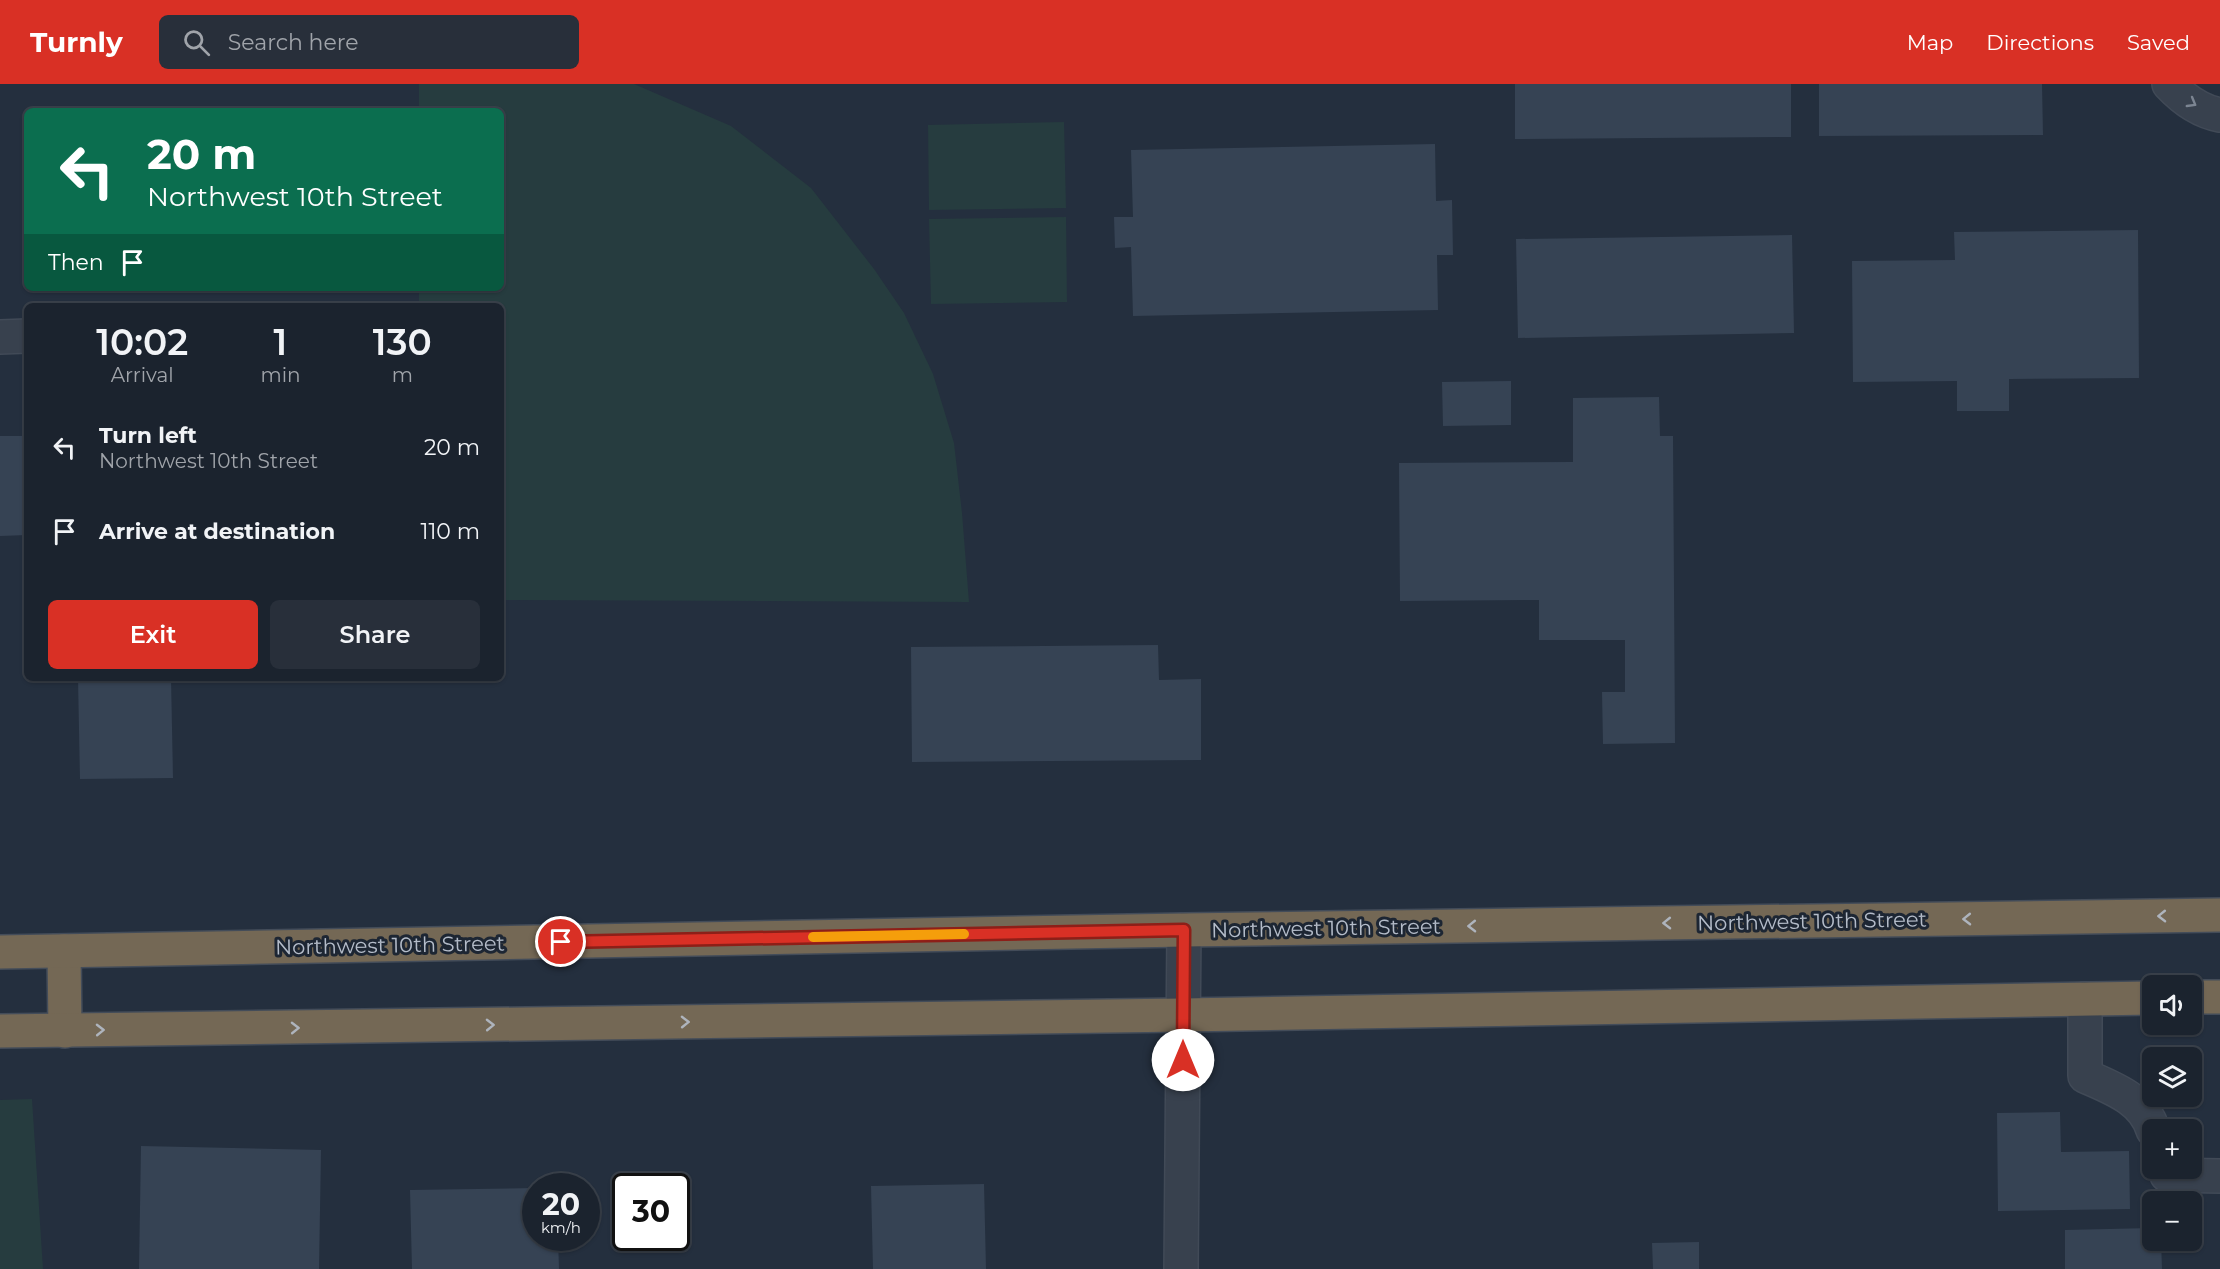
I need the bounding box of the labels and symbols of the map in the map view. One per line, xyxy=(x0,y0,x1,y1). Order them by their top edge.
one-way arrow xyxy=(2186,96,2196,108)
street label: Northwest 10th Street xyxy=(1697,906,1927,936)
one-way arrow xyxy=(2157,910,2166,922)
street label: Northwest 10th Street xyxy=(1211,913,1441,943)
one-way arrow xyxy=(1962,913,1971,925)
pin xyxy=(535,916,586,967)
one-way arrow xyxy=(1662,917,1671,929)
one-way arrow xyxy=(1467,920,1476,932)
street label: Northwest 10th Street xyxy=(275,930,505,960)
one-way arrow xyxy=(681,1016,690,1028)
one-way arrow xyxy=(486,1019,495,1031)
one-way arrow xyxy=(291,1021,300,1034)
one-way arrow xyxy=(96,1024,105,1036)
position arrow xyxy=(1151,1028,1215,1092)
speed limit sign: 30 xyxy=(612,1173,690,1251)

